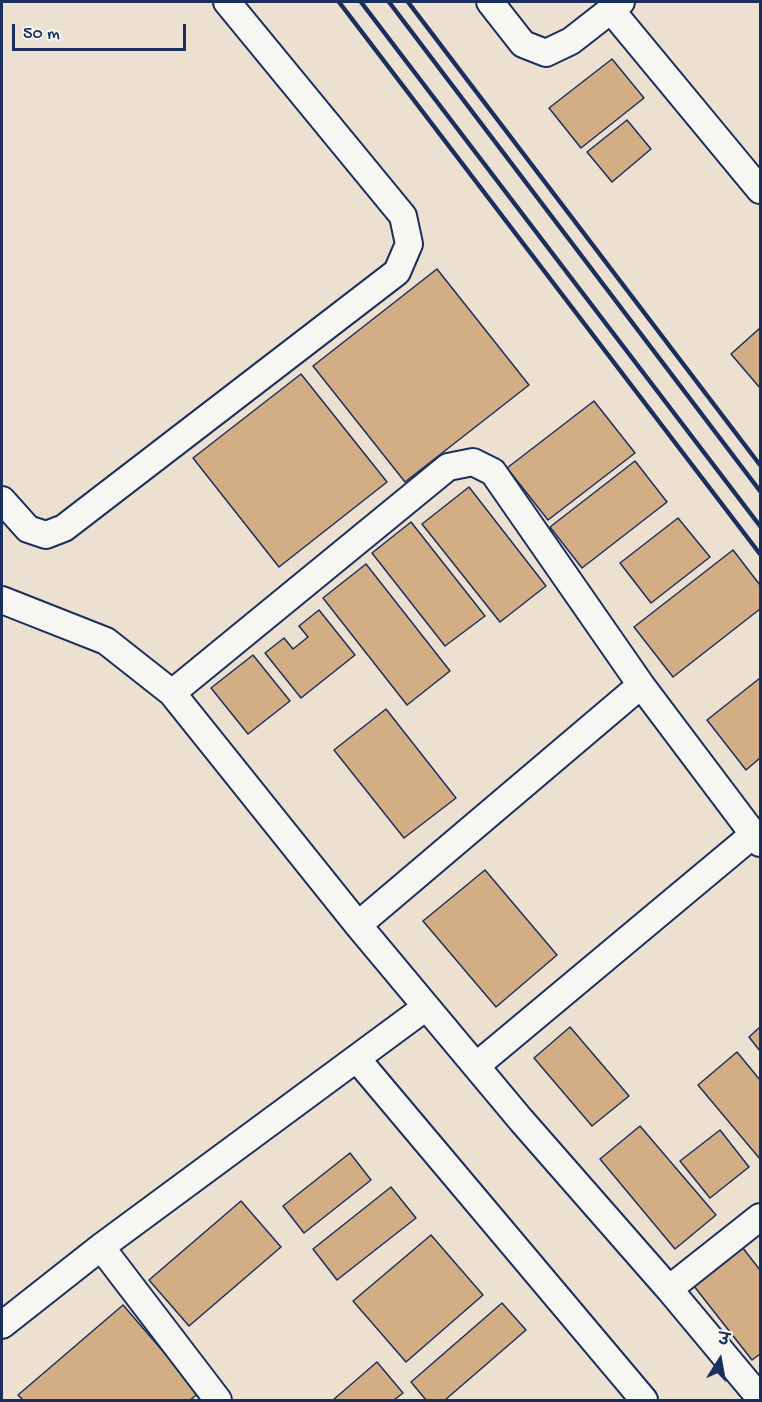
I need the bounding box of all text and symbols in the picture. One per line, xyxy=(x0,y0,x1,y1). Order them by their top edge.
scale bar xyxy=(15,12,189,50)
text: 50 m xyxy=(23,24,60,45)
north arrow xyxy=(690,1330,750,1390)
text: उ xyxy=(716,1331,731,1352)

